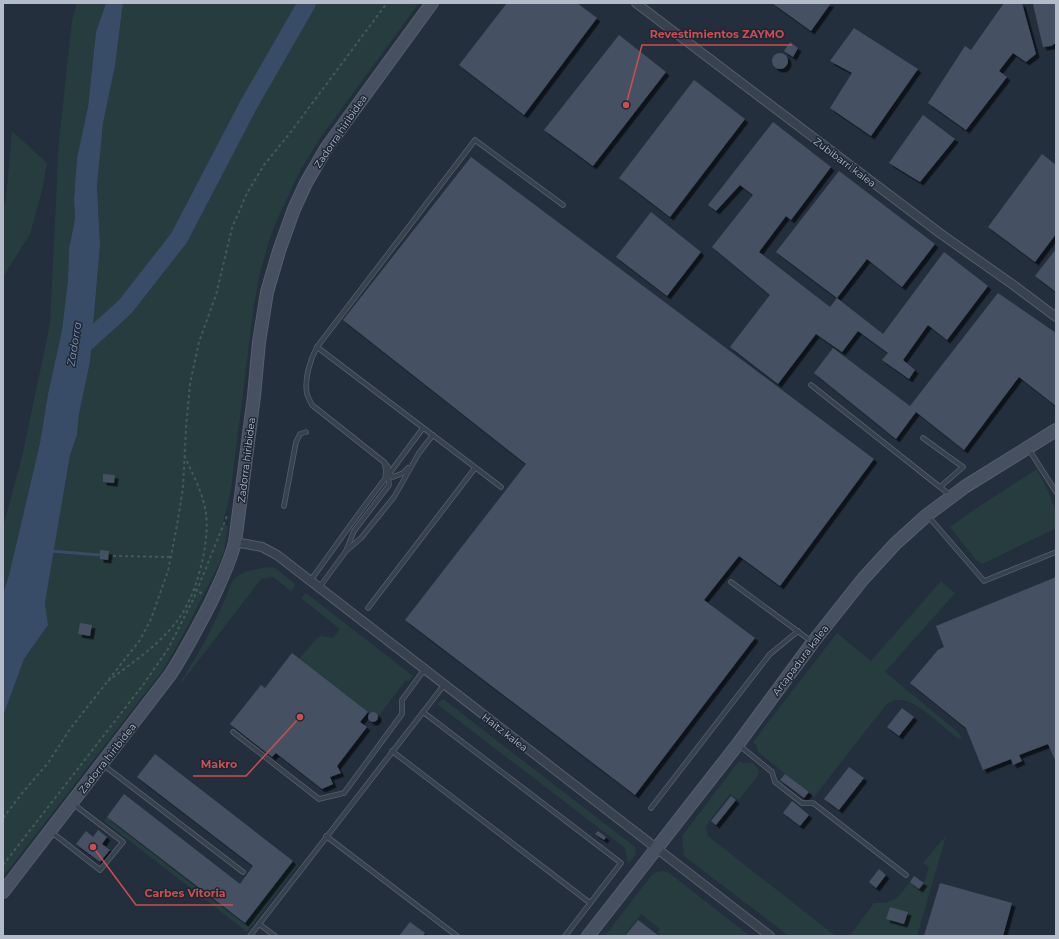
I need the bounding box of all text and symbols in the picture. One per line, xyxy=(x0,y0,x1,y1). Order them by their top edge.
callout: Revestimientos ZAYMO xyxy=(642,22,792,45)
text: Revestimientos ZAYMO xyxy=(650,27,784,41)
street label: Zadorra hiribidea xyxy=(311,92,370,170)
street label: Zubibarri kalea xyxy=(811,135,878,190)
water label: Zadorra xyxy=(63,321,84,368)
street label: Zadorra hiribidea xyxy=(235,417,258,503)
street label: Artapadura kalea xyxy=(769,622,831,698)
street label: Haitz kalea xyxy=(479,710,530,754)
street label: Zadorra hiribidea xyxy=(76,721,139,796)
callout: Makro xyxy=(193,753,246,776)
text: Makro xyxy=(201,757,237,771)
callout: Carbes Vitoria xyxy=(136,882,233,905)
text: Carbes Vitoria xyxy=(145,886,226,900)

